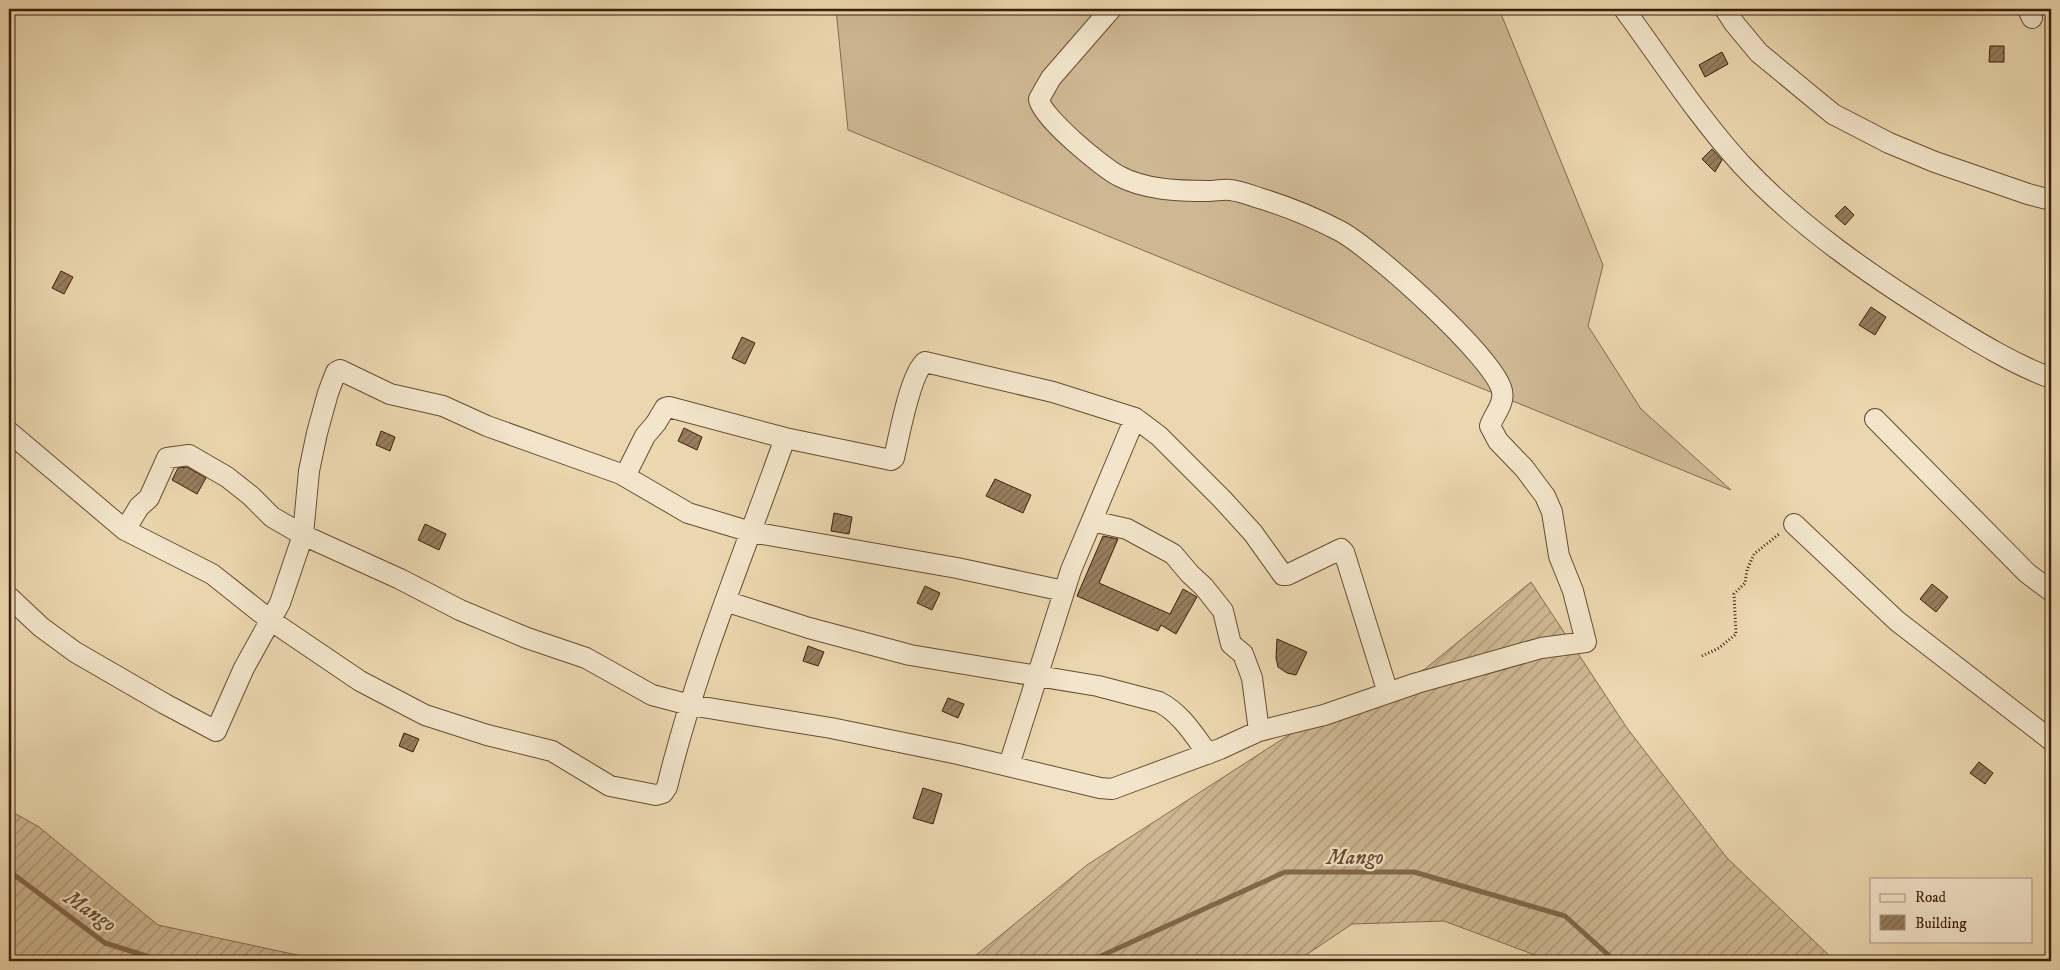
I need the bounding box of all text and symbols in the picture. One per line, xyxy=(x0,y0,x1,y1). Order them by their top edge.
water label: Mango xyxy=(1324,844,1384,871)
legend xyxy=(1870,878,2032,942)
water label: Mango xyxy=(57,883,121,938)
text: Road xyxy=(1915,888,1947,907)
text: Building xyxy=(1915,914,1967,933)

